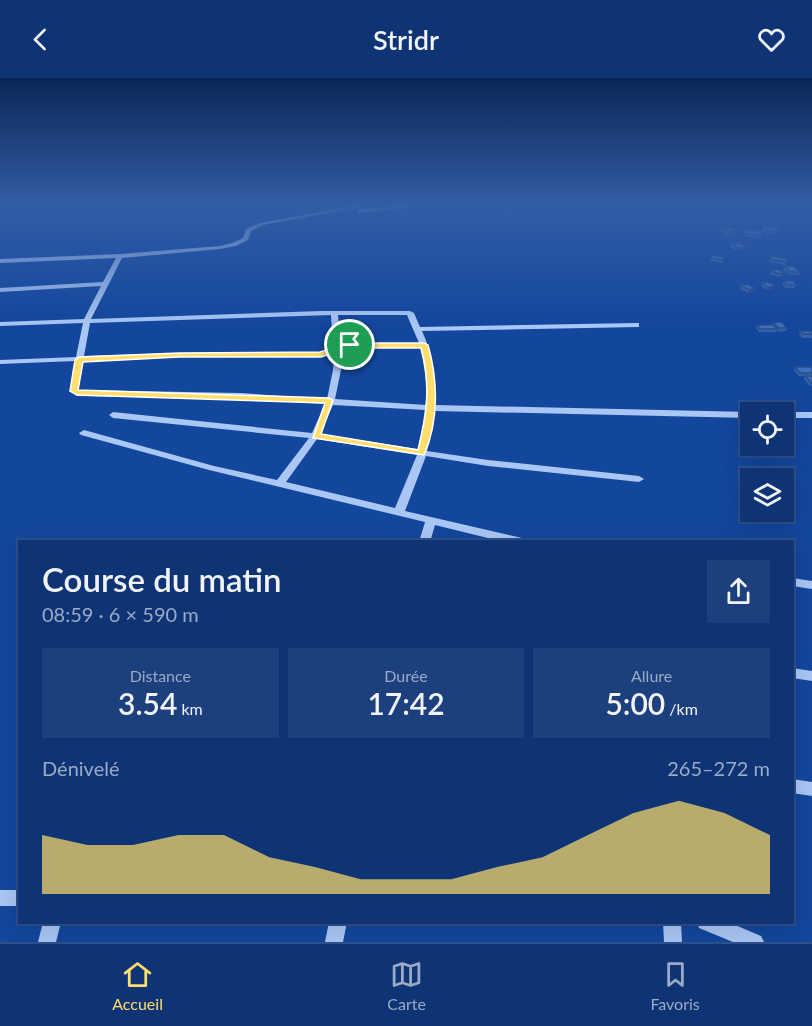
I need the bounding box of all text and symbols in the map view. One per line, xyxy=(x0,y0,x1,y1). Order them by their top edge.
icon: back xyxy=(24,23,57,56)
text: Stridr xyxy=(373,23,439,56)
icon: heart xyxy=(755,23,788,56)
pin xyxy=(324,319,375,370)
icon: arrive xyxy=(333,328,366,361)
map controls xyxy=(740,402,794,522)
button: locate xyxy=(740,402,794,456)
button: layers xyxy=(740,468,794,522)
text: Course du matin xyxy=(42,559,282,599)
button: share xyxy=(707,560,770,623)
text: 08:59 · 6 × 590 m xyxy=(42,602,199,626)
text: Distance xyxy=(130,666,191,685)
text: Durée xyxy=(384,666,428,685)
text: Allure xyxy=(631,666,672,685)
text: 3.54 xyxy=(118,685,177,721)
text: 17:42 xyxy=(367,685,445,721)
text: 5:00 xyxy=(605,685,665,721)
text: km xyxy=(177,699,203,718)
text: /km xyxy=(665,699,698,718)
text: Dénivelé xyxy=(42,756,119,780)
text: 265–272 m xyxy=(667,756,770,780)
tab: Accueil xyxy=(112,958,163,1013)
tab: Carte xyxy=(387,958,426,1013)
tab: Favoris xyxy=(650,958,700,1013)

